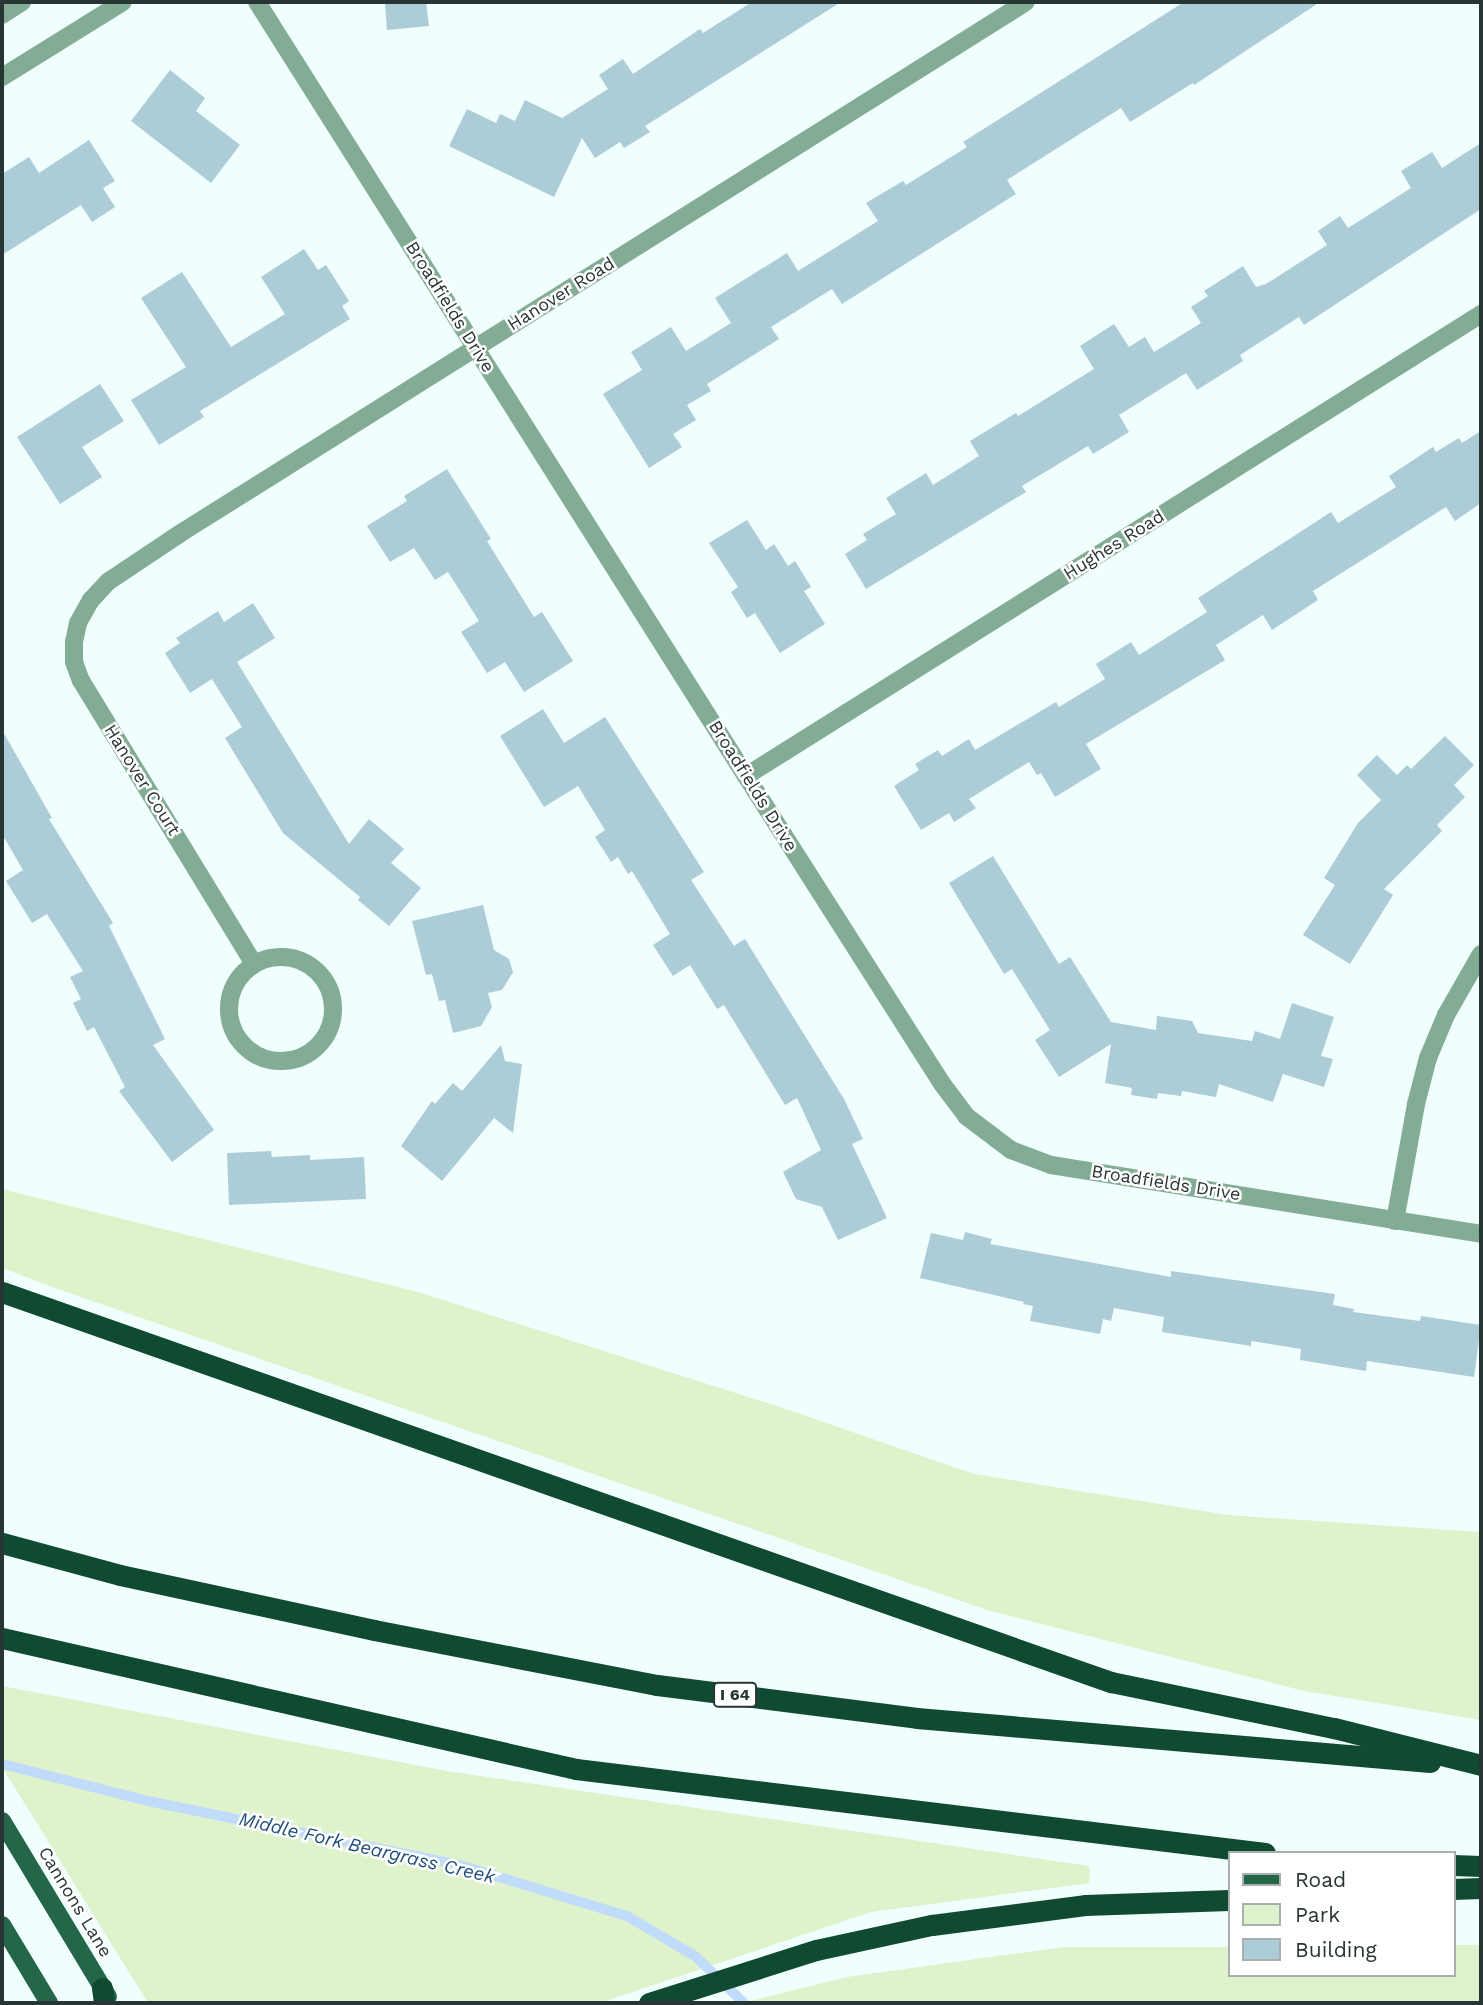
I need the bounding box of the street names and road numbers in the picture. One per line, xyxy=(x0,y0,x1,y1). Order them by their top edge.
street label: Broadfields Drive xyxy=(401,237,499,377)
street label: Hanover Road xyxy=(503,252,619,336)
street label: Hughes Road xyxy=(1060,505,1168,585)
street label: Broadfields Drive xyxy=(704,716,802,856)
street label: Hanover Court xyxy=(99,720,185,840)
street label: Broadfields Drive xyxy=(1090,1161,1242,1205)
road number: I 64 xyxy=(712,1682,758,1708)
street label: Cannons Lane xyxy=(34,1843,116,1961)

